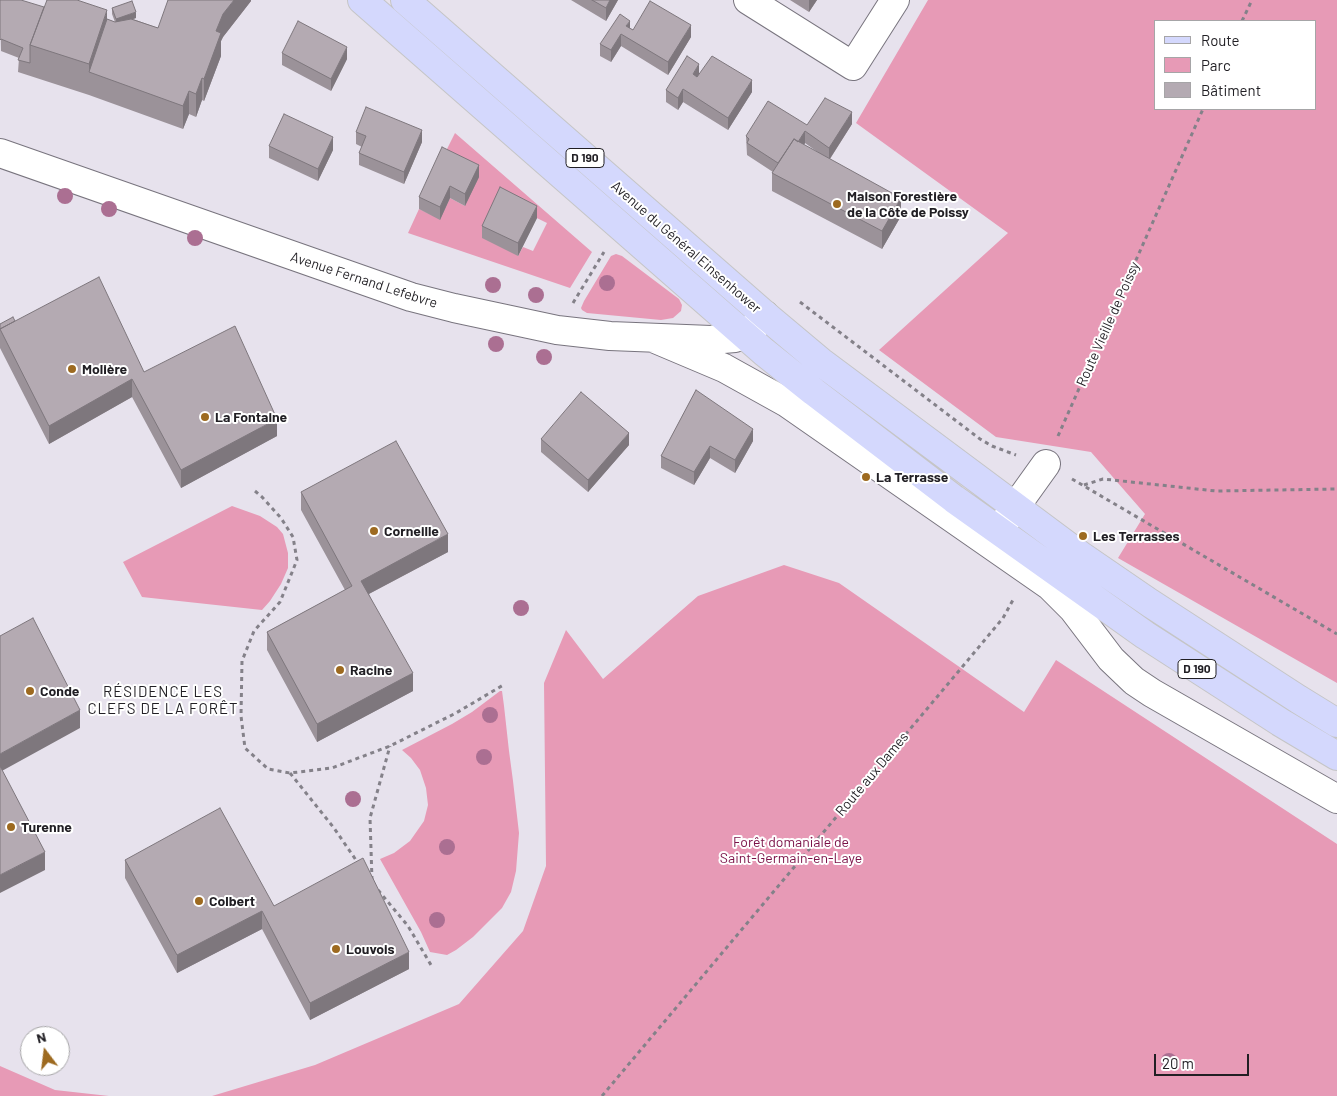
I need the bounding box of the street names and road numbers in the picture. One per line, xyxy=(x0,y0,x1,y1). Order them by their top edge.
road number: D 190 xyxy=(566,148,604,168)
street label: Avenue du Général Einsenhower xyxy=(608,177,764,317)
street label: Avenue Fernand Lefebvre xyxy=(288,248,440,312)
street label: Route Vieille de Poissy xyxy=(1073,259,1143,389)
road number: D 190 xyxy=(1178,660,1216,679)
street label: Route aux Dames xyxy=(832,729,912,819)

